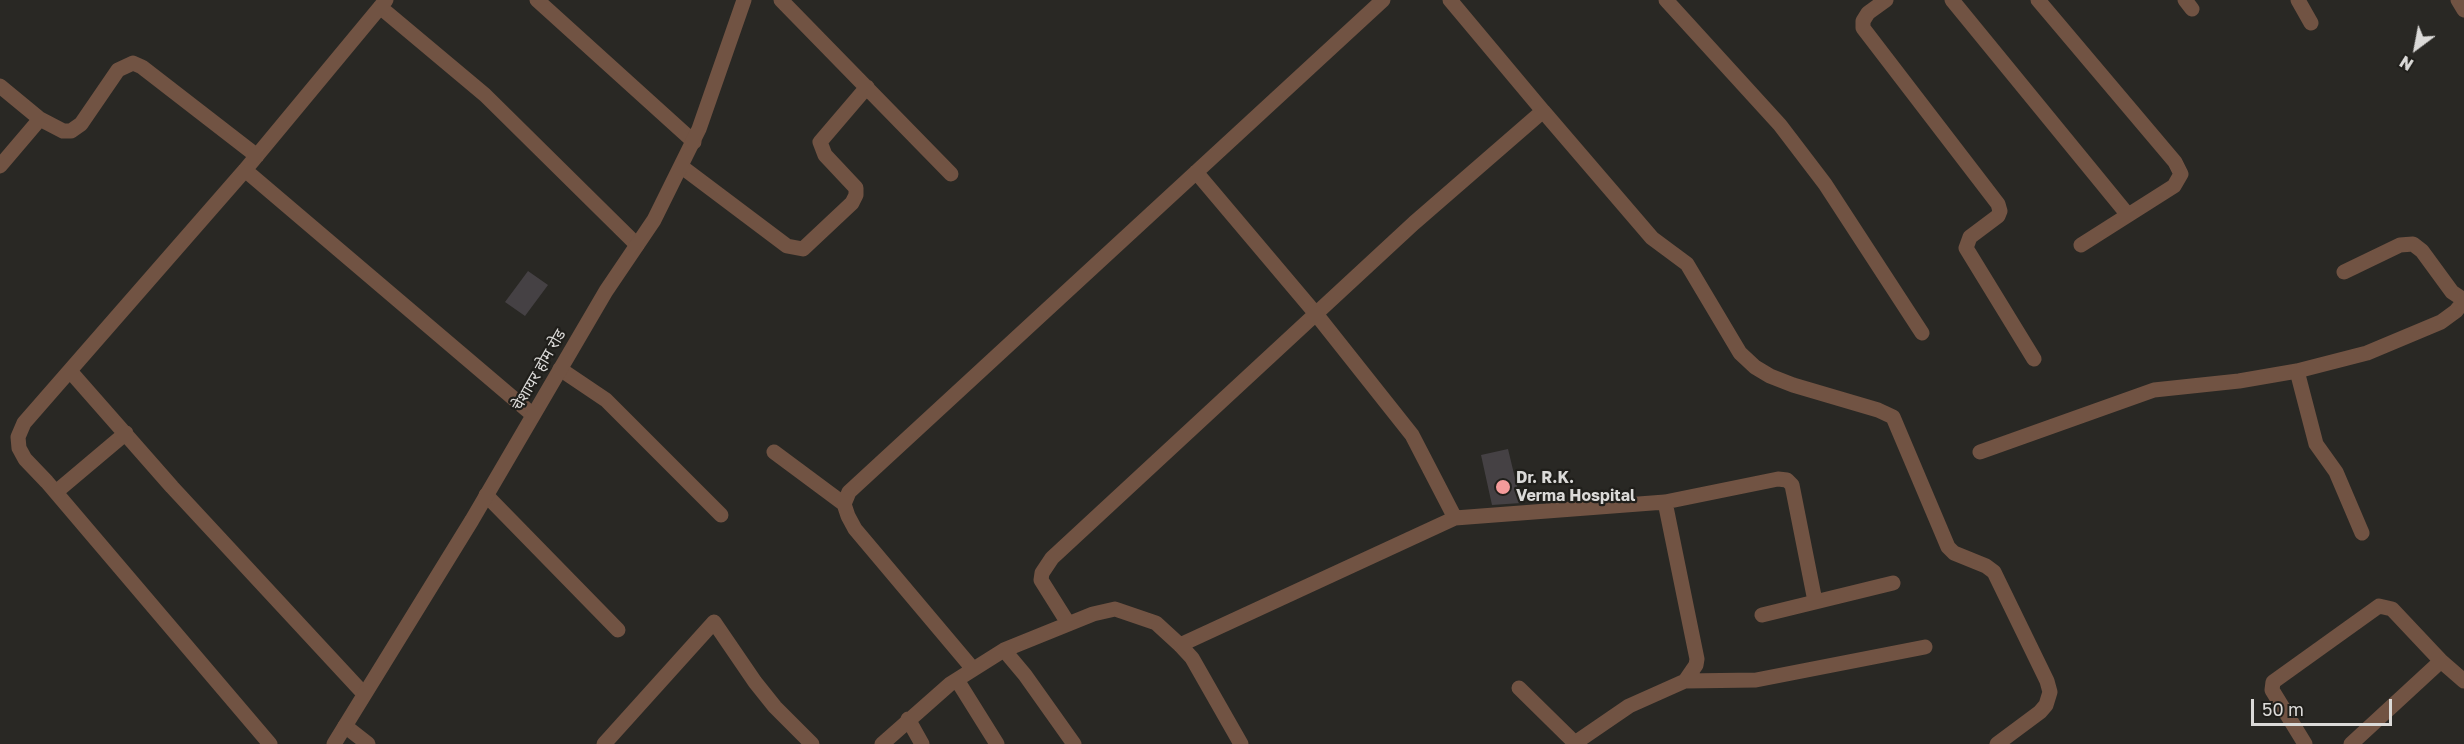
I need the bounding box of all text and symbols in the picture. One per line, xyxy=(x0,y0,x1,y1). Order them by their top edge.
north arrow xyxy=(2386,18,2446,78)
text: N xyxy=(2396,52,2417,75)
street label: चेशायर होम रोड xyxy=(508,326,570,414)
place label: Dr. R.K. Verma Hospital xyxy=(1516,468,1635,506)
marker: Dr. R.K. Verma Hospital xyxy=(1494,478,1512,496)
scale bar xyxy=(2254,687,2395,725)
text: 50 m xyxy=(2262,698,2304,720)

